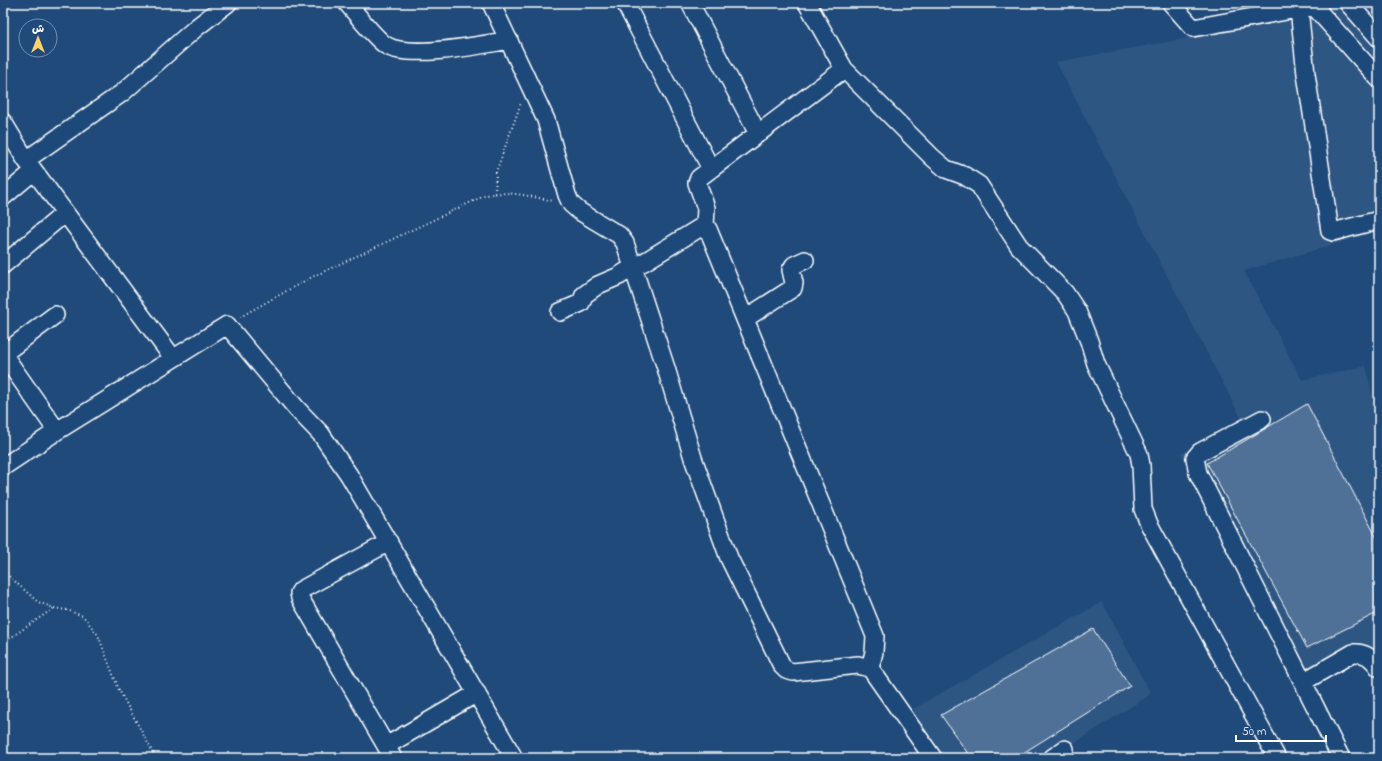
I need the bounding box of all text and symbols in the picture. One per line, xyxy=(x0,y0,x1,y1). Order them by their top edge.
north arrow xyxy=(18,18,58,58)
text: ش xyxy=(32,21,44,37)
scale bar xyxy=(1236,717,1326,743)
text: 50 m xyxy=(1242,723,1266,741)

